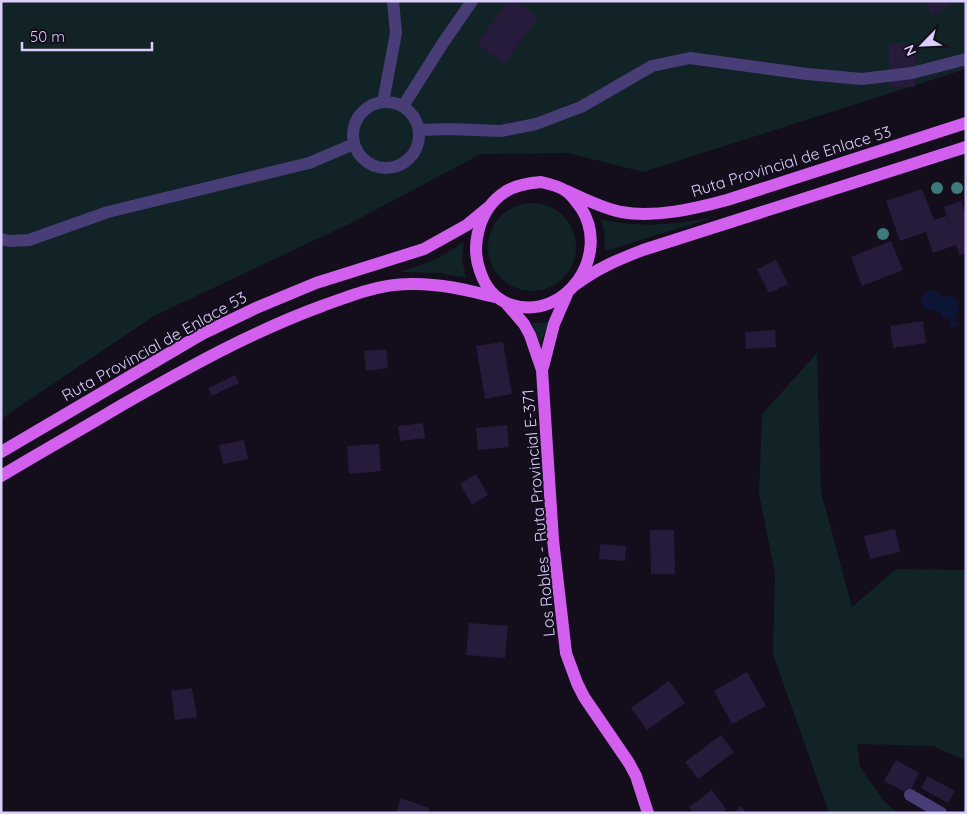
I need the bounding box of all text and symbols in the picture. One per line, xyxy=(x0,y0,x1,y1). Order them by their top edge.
scale bar xyxy=(22,20,152,52)
north arrow xyxy=(897,20,947,70)
text: 50 m xyxy=(30,27,65,46)
text: N xyxy=(900,42,920,59)
street label: Ruta Provincial de Enlace 53 xyxy=(688,121,894,201)
street label: Ruta Provincial de Enlace 53 xyxy=(58,287,250,405)
street label: Los Robles - Ruta Provincial E-371 xyxy=(517,388,559,638)

